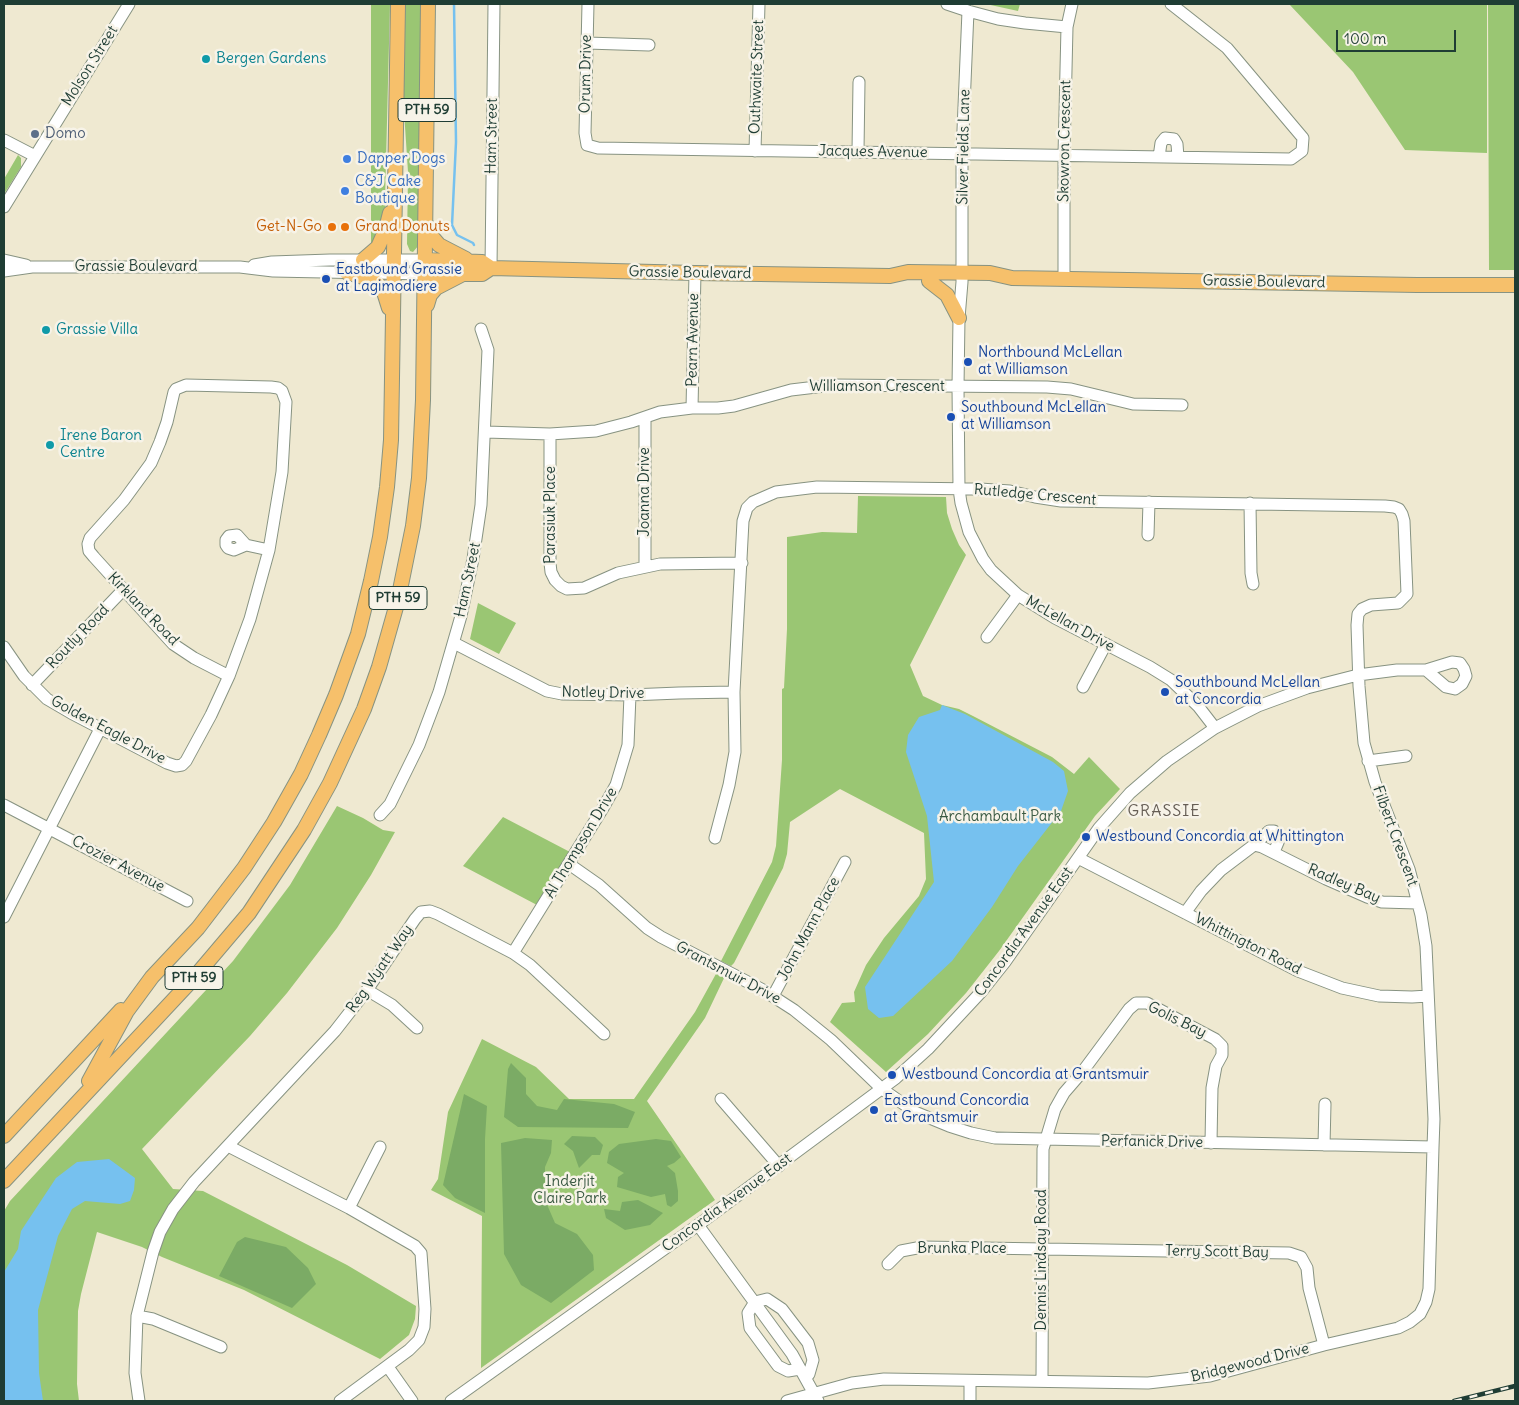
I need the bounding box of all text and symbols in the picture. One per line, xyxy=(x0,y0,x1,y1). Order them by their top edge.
street label: Outhwaite Street xyxy=(746,20,768,134)
scale bar xyxy=(1339,20,1459,52)
street label: Molson Street xyxy=(58,22,122,110)
text: 100 m xyxy=(1344,29,1386,48)
street label: Orum Drive xyxy=(576,35,596,113)
place label: Bergen Gardens xyxy=(216,50,326,68)
marker: Bergen Gardens xyxy=(200,53,212,65)
street label: Skowron Crescent xyxy=(1055,80,1075,202)
street label: Silver Fields Lane xyxy=(954,89,974,205)
road number: PTH 59 xyxy=(398,98,456,122)
street label: Ham Street xyxy=(482,98,502,174)
place label: Domo xyxy=(45,125,86,143)
marker: Domo xyxy=(29,128,41,140)
street label: Jacques Avenue xyxy=(818,142,928,162)
place label: Dapper Dogs xyxy=(357,150,445,168)
marker: Dapper Dogs xyxy=(341,153,353,165)
place label: C&J Cake Boutique xyxy=(355,173,421,208)
marker: C&J Cake Boutique xyxy=(339,185,351,197)
place label: Get-N-Go xyxy=(256,218,322,236)
place label: Grand Donuts xyxy=(355,218,450,236)
marker: Get-N-Go xyxy=(326,221,338,233)
marker: Grand Donuts xyxy=(339,221,351,233)
street label: Grassie Boulevard xyxy=(74,258,198,276)
place label: Eastbound Grassie at Lagimodiere xyxy=(336,261,462,296)
street label: Grassie Boulevard xyxy=(628,263,752,283)
street label: Grassie Boulevard xyxy=(1202,272,1326,292)
marker: Eastbound Grassie at Lagimodiere xyxy=(320,273,332,285)
street label: Pearn Avenue xyxy=(683,293,703,387)
place label: Grassie Villa xyxy=(56,321,138,339)
marker: Grassie Villa xyxy=(40,324,52,336)
place label: Northbound McLellan at Williamson xyxy=(978,344,1122,379)
marker: Northbound McLellan at Williamson xyxy=(962,356,974,368)
street label: Williamson Crescent xyxy=(809,378,945,396)
place label: Southbound McLellan at Williamson xyxy=(961,399,1106,434)
marker: Southbound McLellan at Williamson xyxy=(945,411,957,423)
place label: Irene Baron Centre xyxy=(60,427,142,462)
marker: Irene Baron Centre xyxy=(44,439,56,451)
street label: Joanna Drive xyxy=(636,447,654,537)
street label: Parasiuk Place xyxy=(542,466,560,564)
street label: Rutledge Crescent xyxy=(973,481,1097,509)
street label: Ham Street xyxy=(451,541,485,619)
street label: Kirkland Road xyxy=(104,569,182,649)
road number: PTH 59 xyxy=(369,586,427,610)
street label: McLellan Drive xyxy=(1023,592,1117,656)
street label: Routly Road xyxy=(43,601,113,673)
place label: Southbound McLellan at Concordia xyxy=(1175,674,1320,709)
street label: Notley Drive xyxy=(562,683,644,703)
marker: Southbound McLellan at Concordia xyxy=(1159,686,1171,698)
street label: Golden Eagle Drive xyxy=(47,692,169,768)
street label: Filbert Crescent xyxy=(1368,783,1422,889)
street label: Al Thompson Drive xyxy=(541,784,621,902)
district label: GRASSIE xyxy=(1127,801,1201,821)
park label: Archambault Park xyxy=(939,808,1061,826)
place label: Westbound Concordia at Whittington xyxy=(1096,828,1344,846)
marker: Westbound Concordia at Whittington xyxy=(1080,831,1092,843)
street label: Crozier Avenue xyxy=(68,832,168,896)
street label: Radley Bay xyxy=(1305,861,1383,907)
street label: Concordia Avenue East xyxy=(971,864,1077,1000)
street label: John Mann Place xyxy=(774,874,844,984)
street label: Whittington Road xyxy=(1192,909,1304,979)
street label: Reg Wyatt Way xyxy=(343,921,417,1017)
street label: Grantsmuir Drive xyxy=(672,938,784,1008)
road number: PTH 59 xyxy=(165,966,223,990)
street label: Golis Bay xyxy=(1145,998,1209,1042)
place label: Westbound Concordia at Grantsmuir xyxy=(902,1066,1149,1084)
marker: Westbound Concordia at Grantsmuir xyxy=(886,1069,898,1081)
place label: Eastbound Concordia at Grantsmuir xyxy=(884,1092,1029,1127)
marker: Eastbound Concordia at Grantsmuir xyxy=(868,1104,880,1116)
street label: Perfanick Drive xyxy=(1101,1132,1203,1152)
street label: Concordia Avenue East xyxy=(659,1150,795,1256)
park label: Inderjit Claire Park xyxy=(533,1173,607,1208)
street label: Dennis Lindsay Road xyxy=(1033,1189,1051,1331)
street label: Brunka Place xyxy=(917,1240,1007,1258)
street label: Terry Scott Bay xyxy=(1165,1242,1269,1262)
street label: Bridgewood Drive xyxy=(1189,1340,1311,1386)

